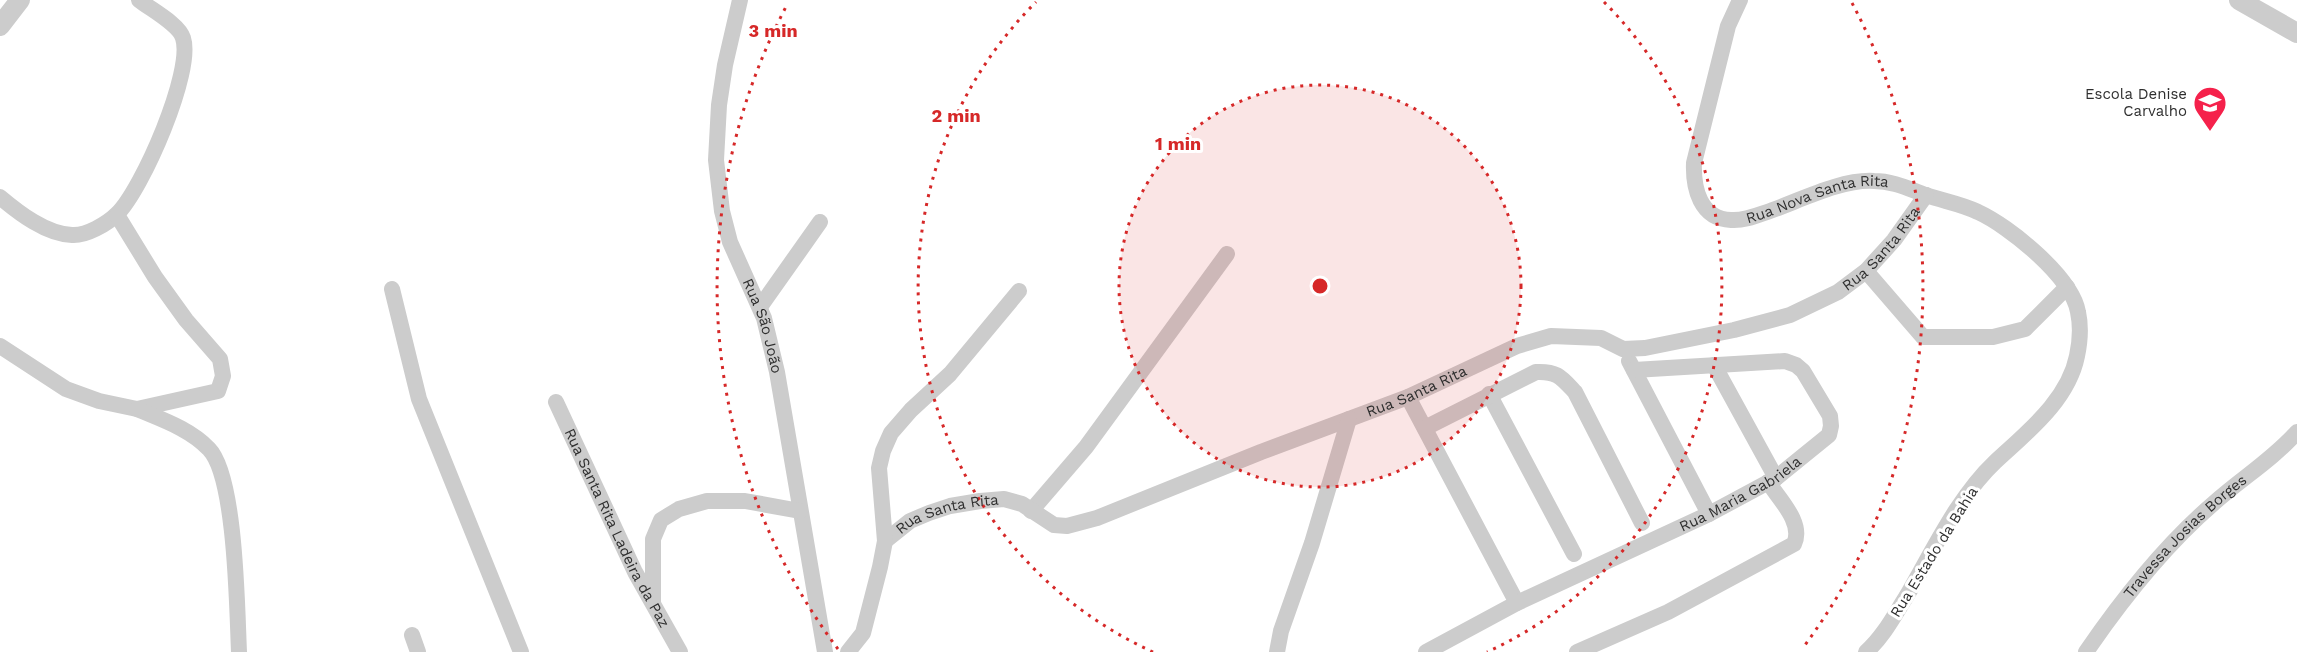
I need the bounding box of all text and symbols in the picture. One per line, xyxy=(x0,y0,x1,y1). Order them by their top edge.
text: 3 min xyxy=(748,20,798,41)
place label: Escola Denise Carvalho xyxy=(2085,85,2187,120)
school or university icon: Escola Denise Carvalho xyxy=(2192,85,2228,132)
text: 2 min xyxy=(931,105,981,126)
text: 1 min xyxy=(1155,133,1201,154)
street label: Rua Nova Santa Rita xyxy=(1744,172,1891,227)
street label: Rua Santa Rita xyxy=(1839,203,1924,295)
street label: Rua São João xyxy=(738,276,786,375)
centre of rings xyxy=(1310,276,1330,296)
street label: Rua Santa Rita xyxy=(1364,362,1470,421)
street label: Rua Santa Rita Ladeira da Paz xyxy=(561,426,673,631)
street label: Rua Maria Gabriela xyxy=(1676,452,1805,536)
street label: Travessa Josias Borges xyxy=(2120,471,2250,602)
street label: Rua Estado da Bahia xyxy=(1886,483,1982,621)
street label: Rua Santa Rita xyxy=(892,490,1000,538)

